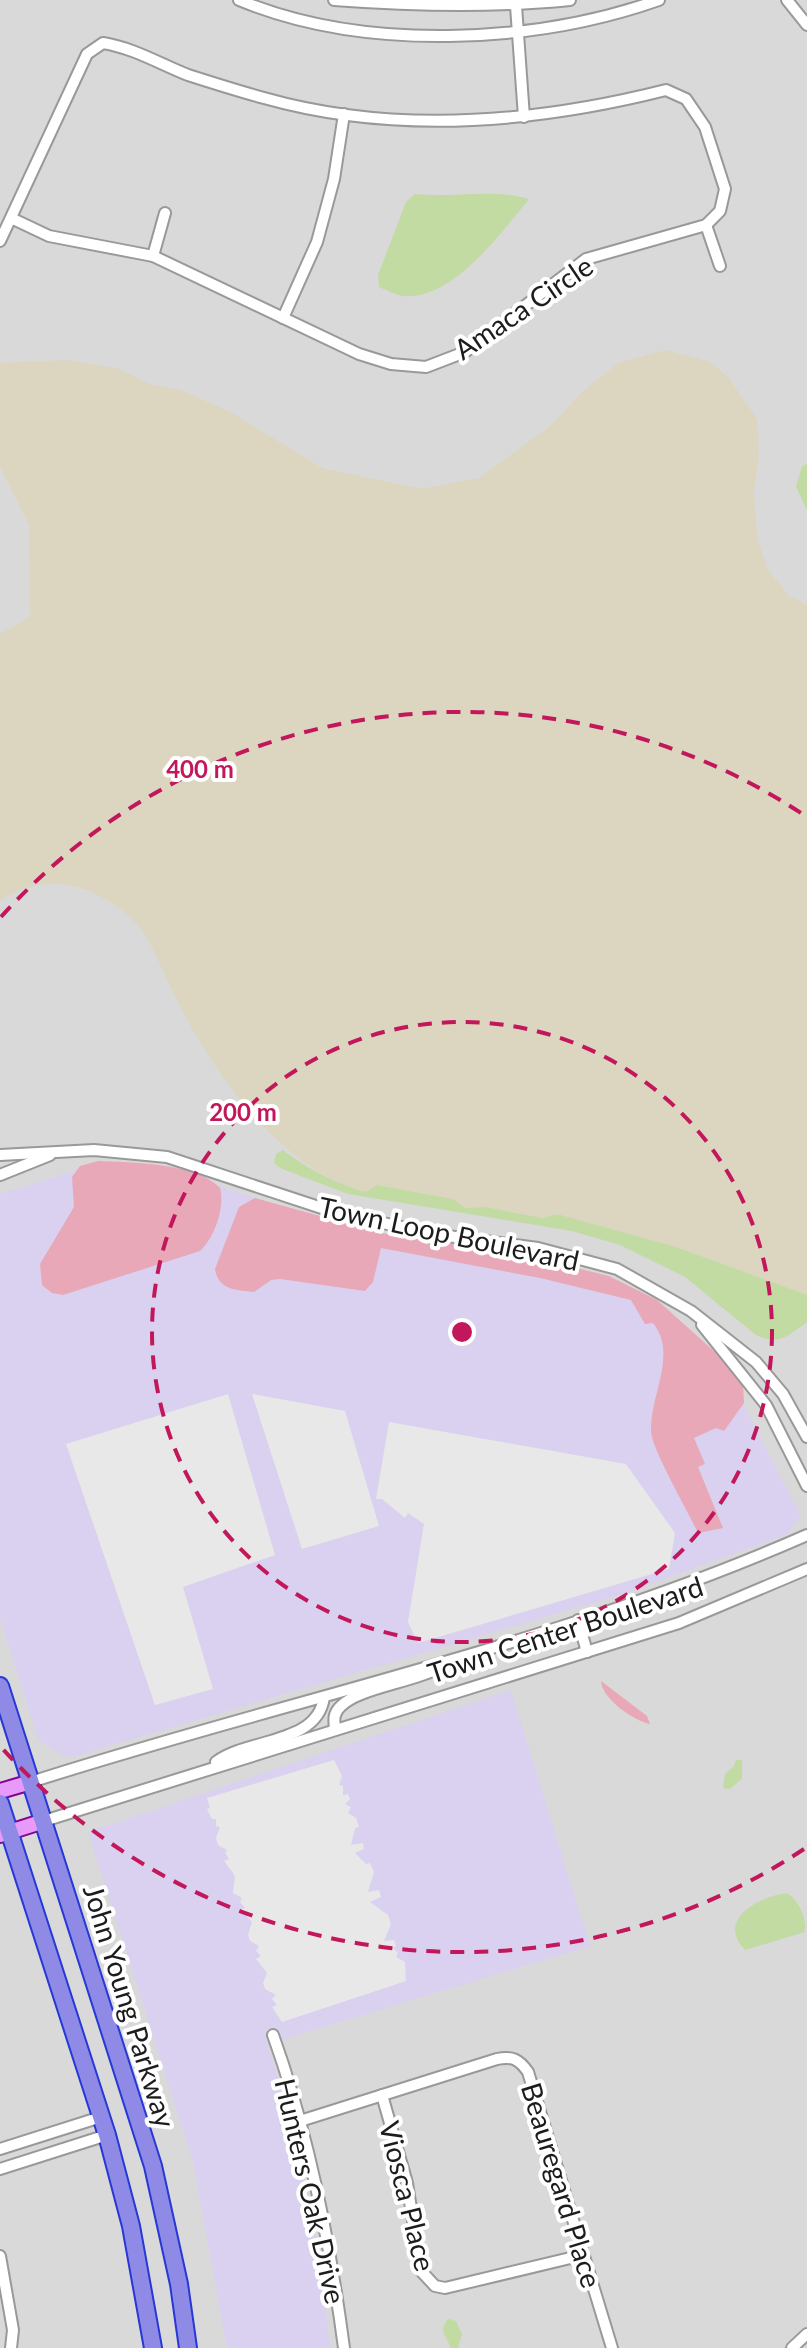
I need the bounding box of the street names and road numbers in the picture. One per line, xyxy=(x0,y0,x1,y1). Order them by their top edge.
street label: Amaca Circle xyxy=(447,248,599,366)
street label: Town Loop Boulevard xyxy=(316,1189,582,1277)
street label: Town Center Boulevard xyxy=(423,1568,707,1690)
street label: John Young Parkway xyxy=(77,1880,183,2132)
street label: Hunters Oak Drive xyxy=(269,2075,353,2307)
street label: Beauregard Place xyxy=(515,2078,609,2292)
street label: Viosca Place xyxy=(373,2118,443,2274)

